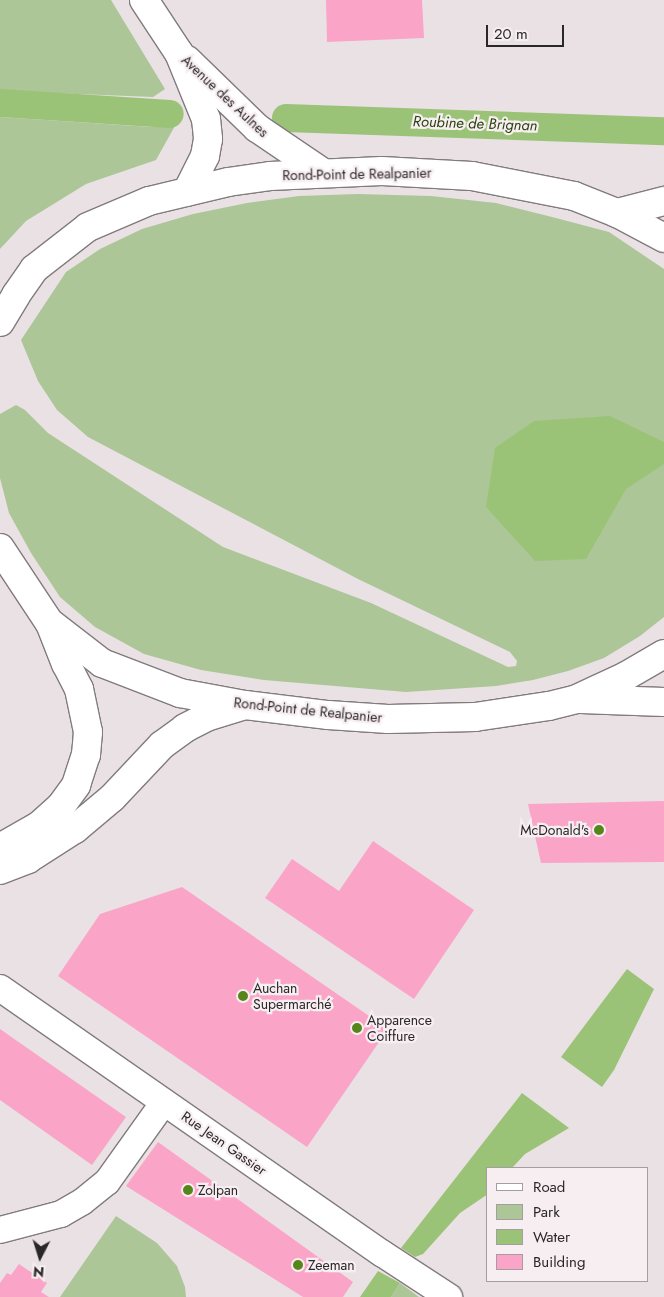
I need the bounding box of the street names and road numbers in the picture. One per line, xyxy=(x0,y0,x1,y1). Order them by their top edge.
street label: Avenue des Aulnes xyxy=(178,51,272,141)
street label: Rond-Point de Realpanier xyxy=(282,164,432,184)
street label: Rond-Point de Realpanier xyxy=(233,694,383,726)
street label: Rue Jean Gassier xyxy=(178,1107,270,1179)

